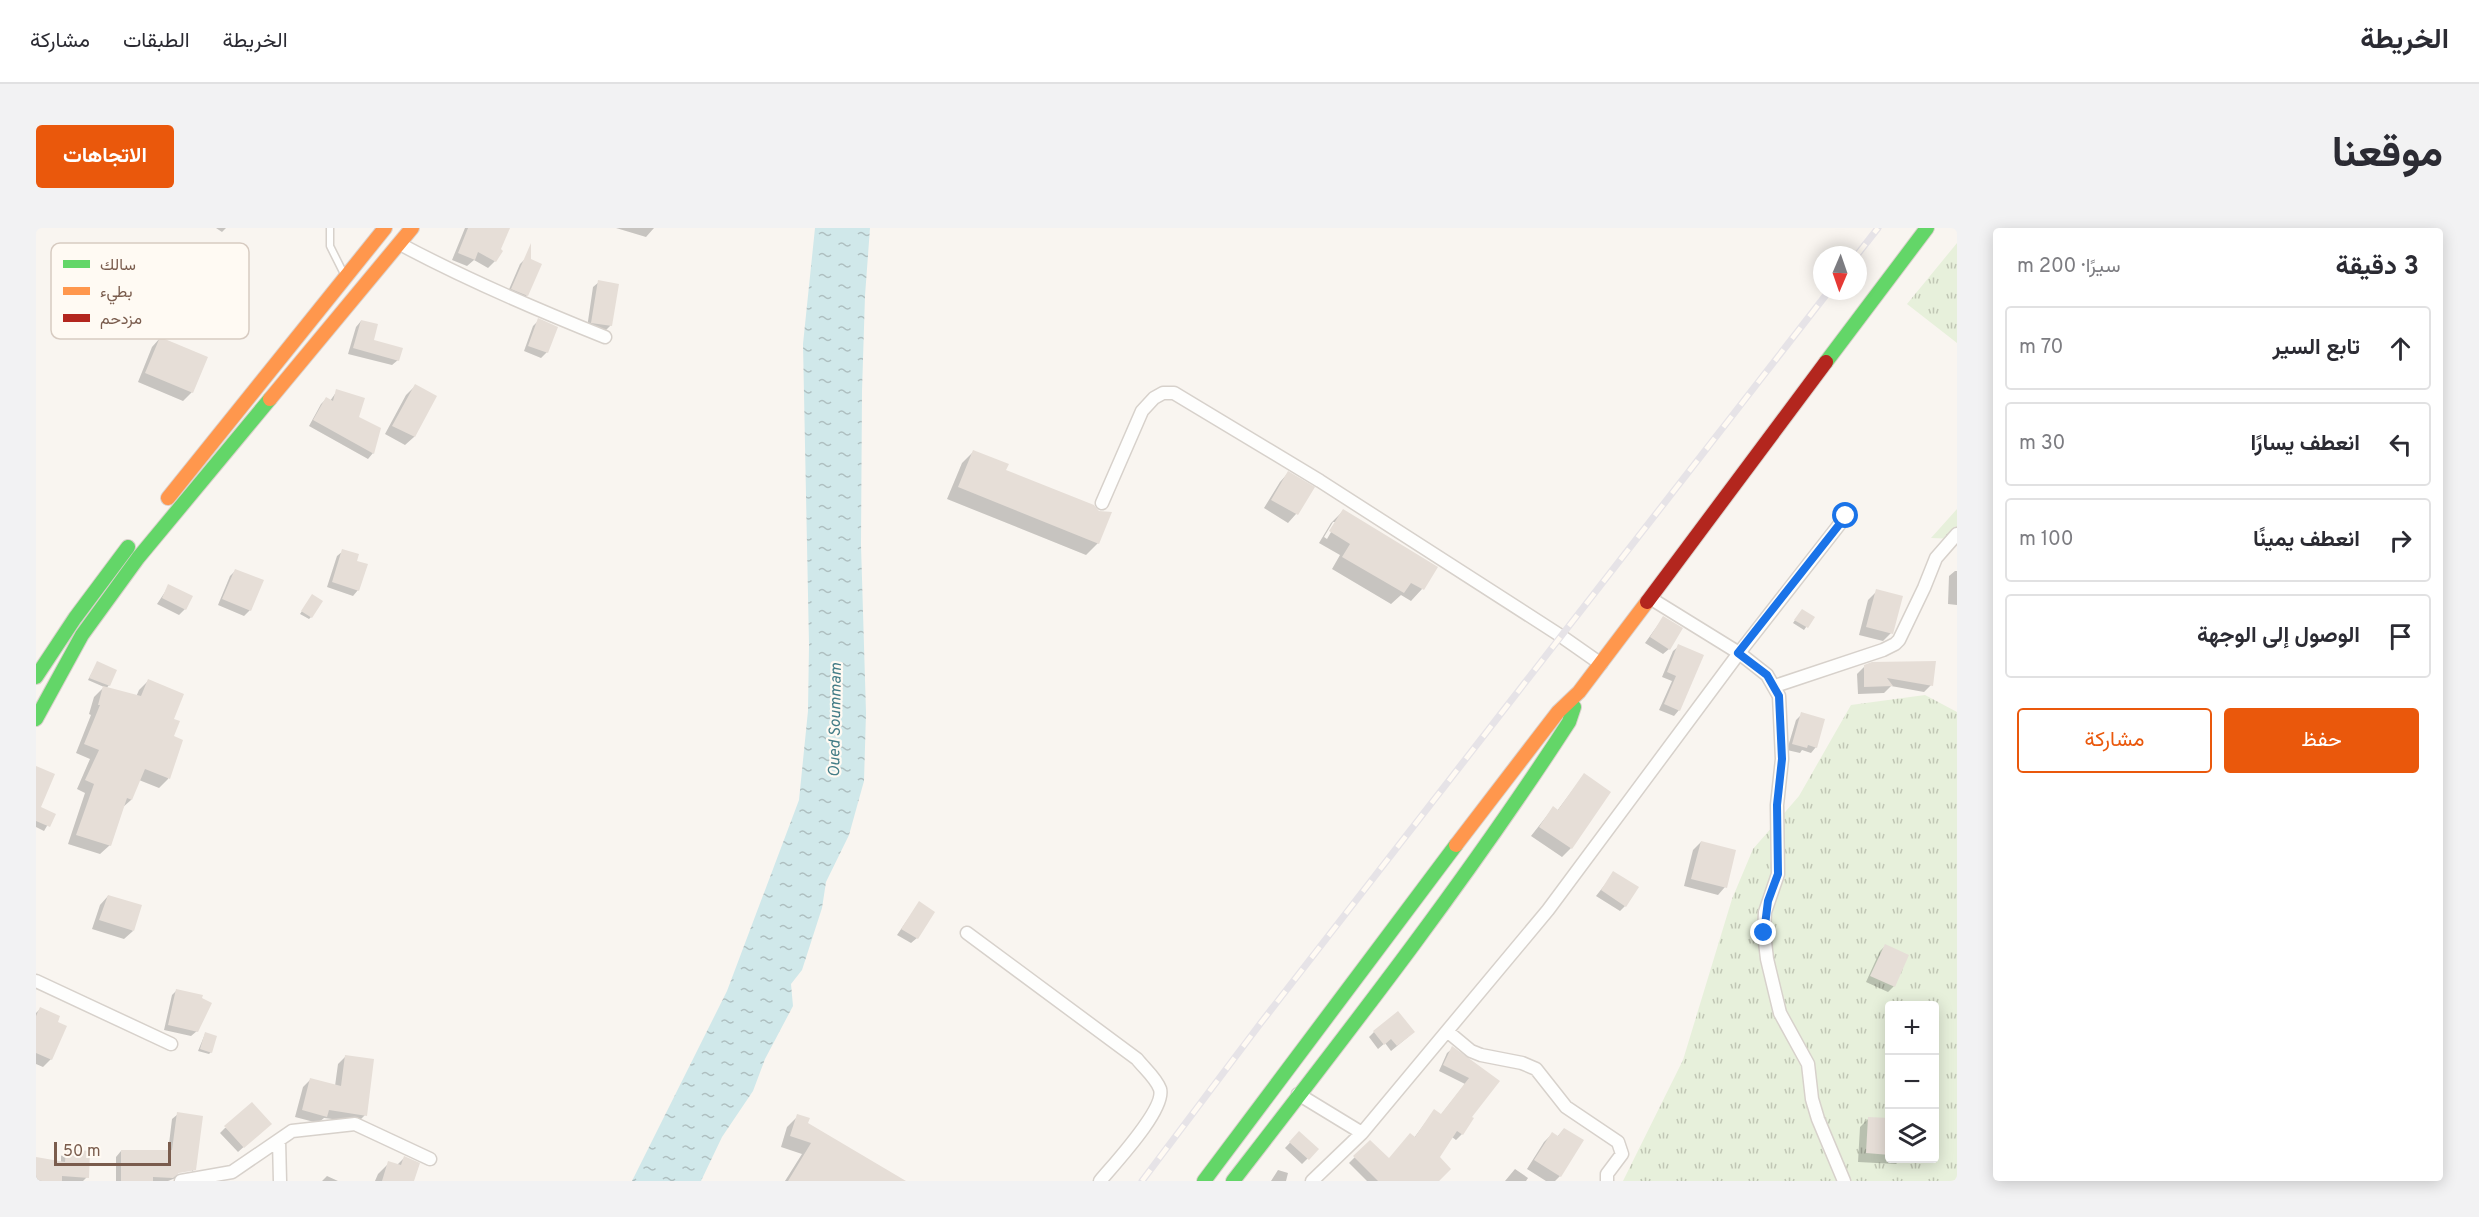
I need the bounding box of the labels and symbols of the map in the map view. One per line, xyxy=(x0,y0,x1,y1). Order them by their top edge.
legend xyxy=(51,243,249,339)
north arrow xyxy=(1813,246,1867,300)
text: سالك xyxy=(100,256,136,276)
text: بطيء xyxy=(100,283,132,305)
text: مزدحم xyxy=(100,310,142,330)
route start xyxy=(1832,502,1858,528)
water label: Oued Soummam xyxy=(825,663,847,777)
route end xyxy=(1750,919,1776,945)
scale bar xyxy=(54,1139,171,1166)

